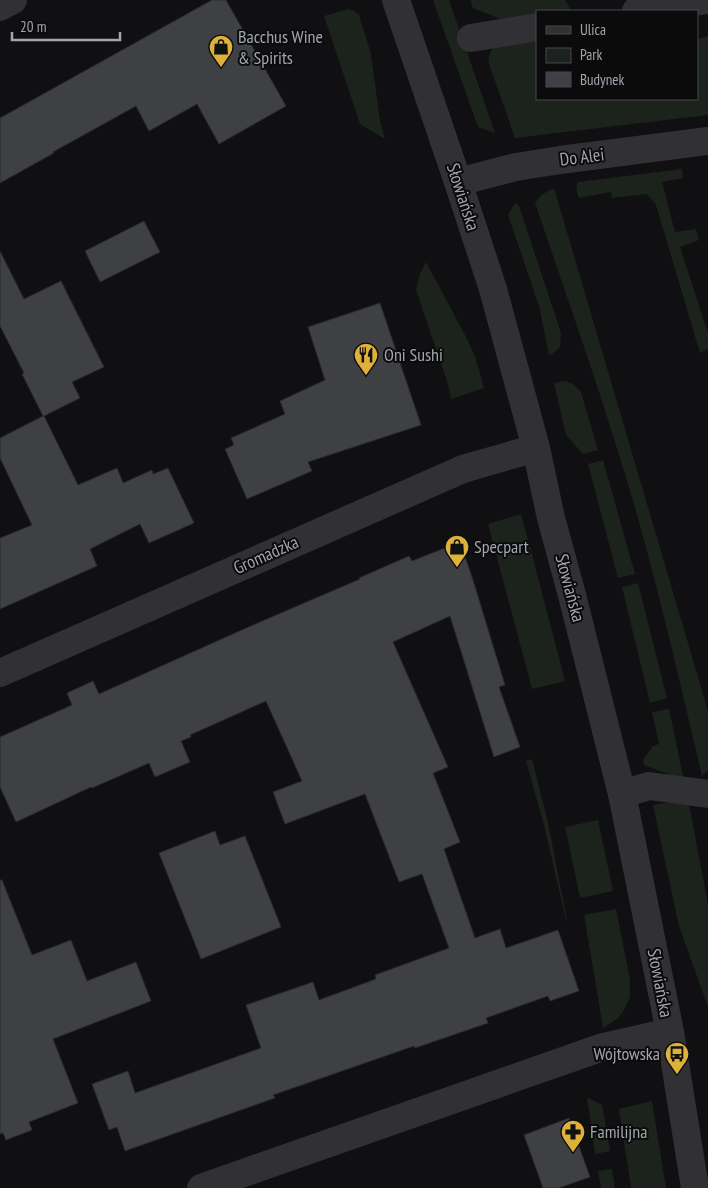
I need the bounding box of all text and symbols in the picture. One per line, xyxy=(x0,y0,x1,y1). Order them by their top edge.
scale bar xyxy=(12,10,120,42)
legend xyxy=(536,10,698,100)
text: 20 m xyxy=(20,17,46,36)
text: Ulica xyxy=(580,20,606,39)
place label: Bacchus Wine & Spirits xyxy=(238,25,323,69)
shop icon: Bacchus Wine & Spirits xyxy=(208,34,234,68)
text: Park xyxy=(580,45,602,64)
text: Budynek xyxy=(580,70,624,89)
street label: Do Alei xyxy=(558,142,605,171)
street label: Słowiańska xyxy=(442,160,485,233)
restaurant icon: Oni Sushi xyxy=(353,342,379,376)
place label: Oni Sushi xyxy=(384,343,443,366)
street label: Gromadzka xyxy=(230,530,302,579)
shop icon: Specpart xyxy=(444,534,470,568)
place label: Specpart xyxy=(474,535,529,558)
street label: Słowiańska xyxy=(550,551,591,624)
street label: Słowiańska xyxy=(643,947,678,1019)
bus stop icon: Wójtowska xyxy=(664,1041,690,1075)
place label: Wójtowska xyxy=(594,1042,660,1065)
pharmacy icon: Familijna xyxy=(560,1119,586,1153)
place label: Familijna xyxy=(590,1120,647,1143)

